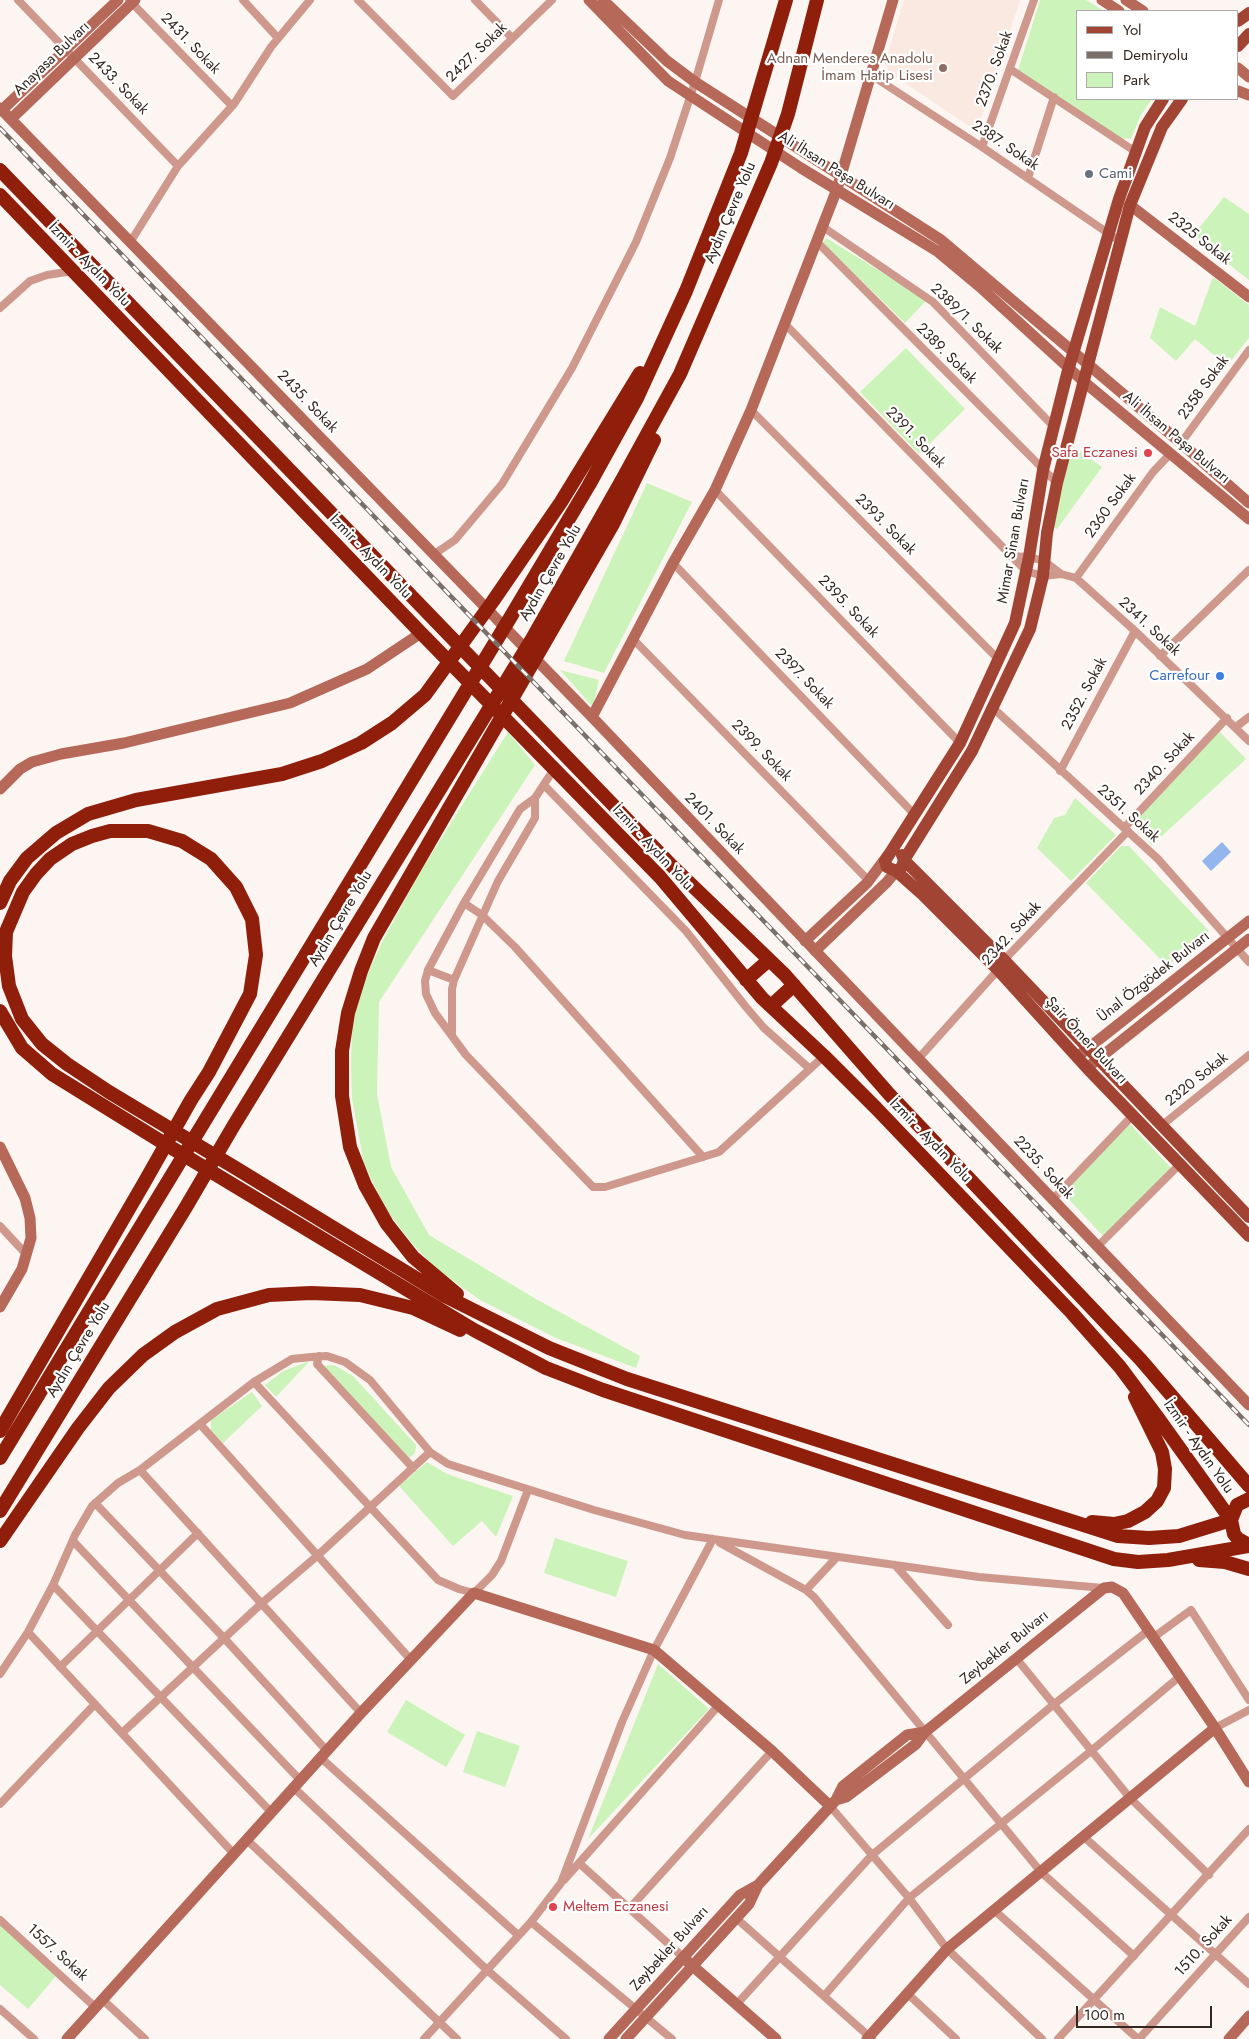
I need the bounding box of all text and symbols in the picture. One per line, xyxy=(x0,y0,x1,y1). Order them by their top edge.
street label: 2431. Sokak xyxy=(156,10,224,78)
legend xyxy=(1076,10,1239,100)
street label: Anayasa Bulvarı xyxy=(10,18,94,100)
street label: 2427. Sokak xyxy=(443,19,511,87)
text: Yol xyxy=(1123,19,1142,41)
street label: 2370. Sokak xyxy=(973,29,1017,109)
text: Demiryolu xyxy=(1123,44,1188,66)
street label: 2433. Sokak xyxy=(84,49,152,119)
place label: Adnan Menderes Anadolu İmam Hatip Lisesi xyxy=(767,50,933,85)
marker: Adnan Menderes Anadolu İmam Hatip Lisesi xyxy=(937,62,949,74)
text: Park xyxy=(1123,69,1150,91)
street label: 2387. Sokak xyxy=(968,117,1042,175)
street label: Ali İhsan Paşa Bulvarı xyxy=(774,128,898,214)
street label: Aydın Çevre Yolu xyxy=(702,160,760,266)
place label: Cami xyxy=(1099,165,1132,183)
marker: Cami xyxy=(1083,168,1095,180)
street label: 2325 Sokak xyxy=(1164,209,1234,269)
street label: İzmir - Aydın Yolu xyxy=(44,219,134,311)
street label: 2389/1. Sokak xyxy=(926,280,1006,358)
street label: 2389. Sokak xyxy=(912,320,980,388)
street label: 2358 Sokak xyxy=(1175,352,1233,424)
street label: 2435. Sokak xyxy=(273,367,341,437)
street label: Ali İhsan Paşa Bulvarı xyxy=(1119,388,1233,488)
street label: 2391. Sokak xyxy=(881,404,949,472)
place label: Safa Eczanesi xyxy=(1051,444,1138,462)
marker: Safa Eczanesi xyxy=(1142,447,1154,459)
street label: 2360 Sokak xyxy=(1081,470,1141,542)
street label: Mimar Sinan Bulvarı xyxy=(994,477,1034,605)
street label: 2393. Sokak xyxy=(851,491,919,559)
street label: İzmir - Aydın Yolu xyxy=(325,511,415,603)
street label: Aydın Çevre Yolu xyxy=(516,522,586,624)
street label: 2395. Sokak xyxy=(814,572,882,642)
street label: 2341. Sokak xyxy=(1114,594,1184,660)
street label: 2397. Sokak xyxy=(771,645,837,713)
street label: 2352. Sokak xyxy=(1058,655,1112,733)
place label: Carrefour xyxy=(1149,667,1210,685)
marker: Carrefour xyxy=(1214,670,1226,682)
street label: 2399. Sokak xyxy=(727,716,795,786)
street label: 2340. Sokak xyxy=(1131,729,1199,799)
street label: 2351. Sokak xyxy=(1093,781,1163,847)
street label: 2401. Sokak xyxy=(680,789,748,859)
street label: İzmir - Aydın Yolu xyxy=(608,801,696,895)
street label: Aydın Çevre Yolu xyxy=(305,868,377,970)
street label: 2342. Sokak xyxy=(979,898,1045,970)
street label: Ünal Özgödek Bulvarı xyxy=(1094,928,1214,1026)
street label: Şair Ömer Bulvarı xyxy=(1041,994,1131,1088)
street label: 2320 Sokak xyxy=(1162,1049,1232,1111)
street label: İzmir - Aydın Yolu xyxy=(885,1095,975,1187)
street label: 2235. Sokak xyxy=(1009,1133,1077,1203)
street label: Aydın Çevre Yolu xyxy=(43,1299,115,1401)
street label: İzmir - Aydın Yolu xyxy=(1159,1397,1237,1497)
street label: Zeybekler Bulvarı xyxy=(957,1607,1053,1689)
place label: Meltem Eczanesi xyxy=(563,1898,669,1916)
marker: Meltem Eczanesi xyxy=(547,1901,559,1913)
street label: Zeybekler Bulvarı xyxy=(627,1903,713,1995)
street label: 1510. Sokak xyxy=(1172,1911,1236,1981)
street label: 1557. Sokak xyxy=(23,1921,91,1985)
scale bar xyxy=(1079,1996,1215,2028)
text: 100 m xyxy=(1084,2004,1125,2026)

